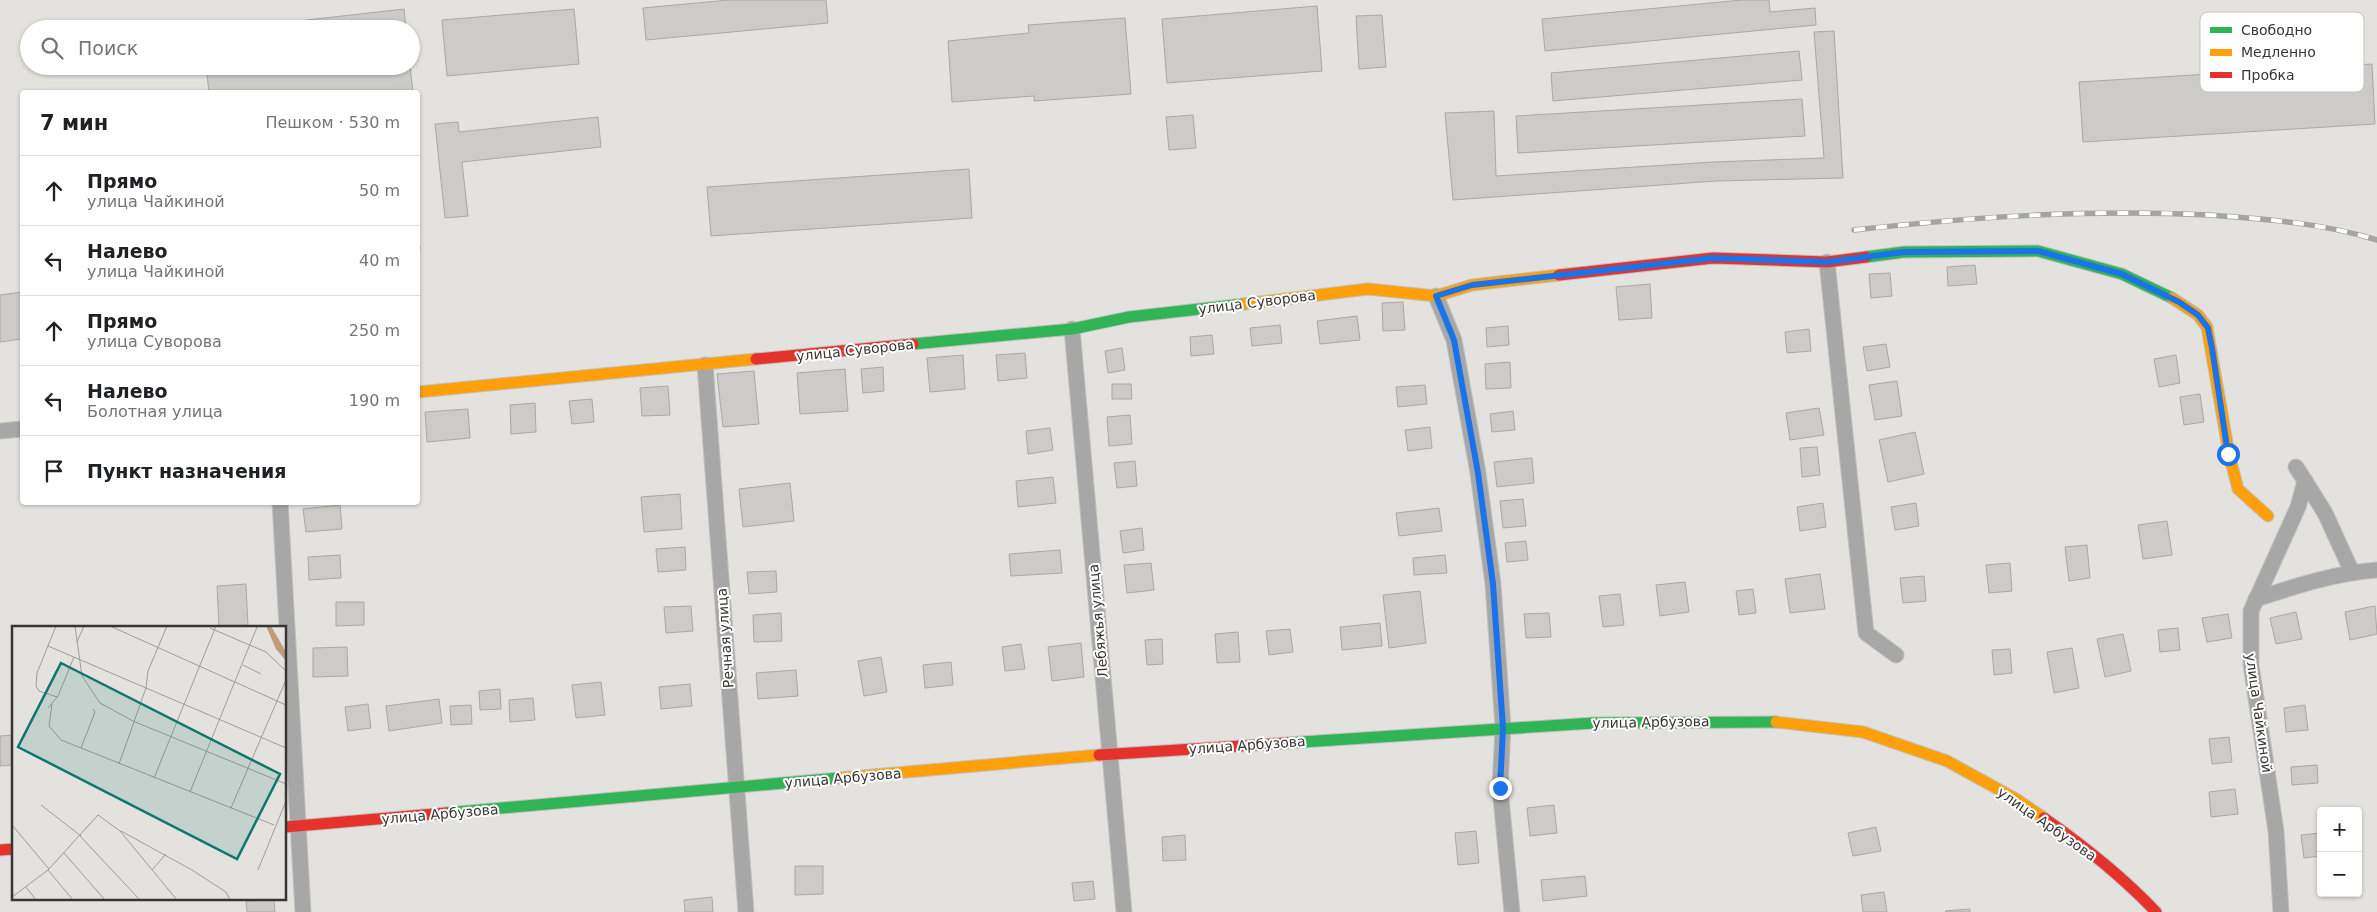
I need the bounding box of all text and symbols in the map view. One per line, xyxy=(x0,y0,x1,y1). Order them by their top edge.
legend xyxy=(2200,12,2364,92)
search box xyxy=(20,20,420,75)
text: Свободно xyxy=(2241,22,2312,38)
icon: search xyxy=(38,34,66,62)
text: Поиск xyxy=(78,37,138,59)
text: Медленно xyxy=(2241,44,2316,60)
text: Пробка xyxy=(2241,67,2295,83)
text: 7 мин xyxy=(40,111,108,135)
text: Пешком · 530 m xyxy=(265,113,400,132)
text: Прямо xyxy=(87,170,157,192)
icon: ahead xyxy=(40,177,68,205)
text: 50 m xyxy=(359,181,400,200)
text: улица Чайкиной xyxy=(87,192,225,211)
text: Налево xyxy=(87,240,168,262)
icon: left xyxy=(40,247,68,275)
text: 40 m xyxy=(359,251,400,270)
text: улица Чайкиной xyxy=(87,262,225,281)
street label: улица Суворова xyxy=(1197,287,1317,317)
text: Прямо xyxy=(87,310,157,332)
icon: ahead xyxy=(40,317,68,345)
text: 250 m xyxy=(349,321,400,340)
text: улица Суворова xyxy=(87,332,222,351)
street label: улица Суворова xyxy=(795,336,915,364)
text: Налево xyxy=(87,380,168,402)
icon: left xyxy=(40,387,68,415)
text: 190 m xyxy=(349,391,400,410)
text: Болотная улица xyxy=(87,402,223,421)
route start xyxy=(2217,443,2240,466)
icon: arrive xyxy=(40,457,68,485)
text: Пункт назначения xyxy=(87,460,286,482)
street label: Лебяжья улица xyxy=(1085,563,1111,679)
street label: Речная улица xyxy=(714,587,736,689)
inset map xyxy=(12,626,286,900)
street label: улица Чайкиной xyxy=(2243,652,2275,774)
street label: улица Арбузова xyxy=(1592,713,1710,731)
street label: улица Арбузова xyxy=(1188,733,1306,757)
street label: улица Арбузова xyxy=(784,765,902,791)
route end xyxy=(1489,777,1512,800)
street label: улица Арбузова xyxy=(1994,784,2100,864)
street label: улица Арбузова xyxy=(381,801,499,827)
map controls xyxy=(2317,807,2362,897)
button: + xyxy=(2317,807,2362,852)
button: − xyxy=(2317,852,2362,897)

